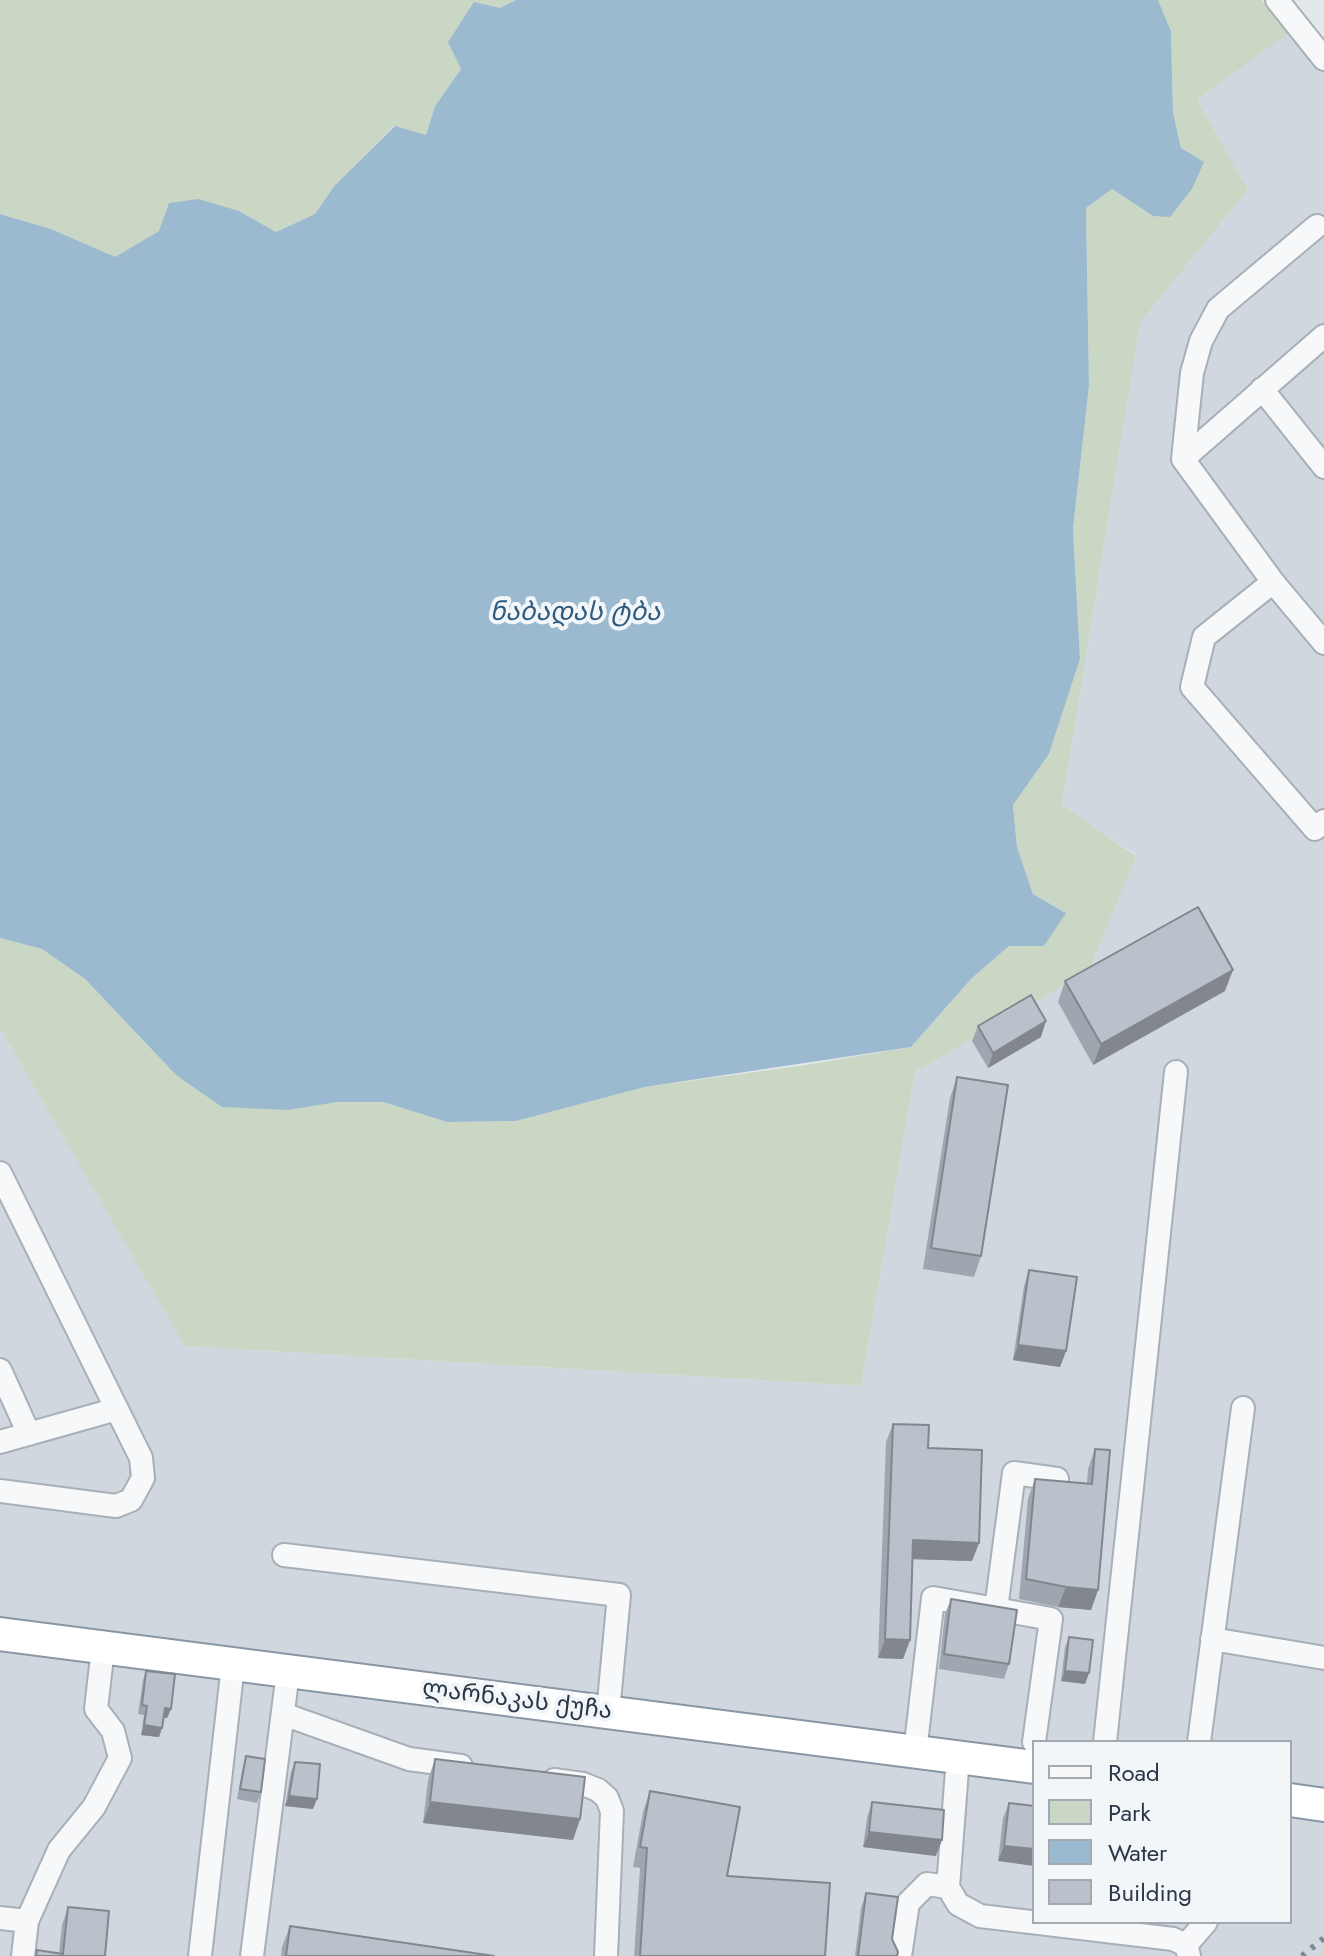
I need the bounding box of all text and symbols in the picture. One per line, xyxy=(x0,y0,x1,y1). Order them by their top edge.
water label: ნაბადას ტბა xyxy=(490,598,660,630)
street label: ლარნაკას ქუჩა xyxy=(421,1675,613,1727)
legend xyxy=(1032,1740,1292,1924)
text: Road xyxy=(1108,1755,1160,1790)
text: Park xyxy=(1108,1795,1151,1830)
text: Water xyxy=(1108,1835,1167,1870)
text: Building xyxy=(1108,1875,1192,1910)

